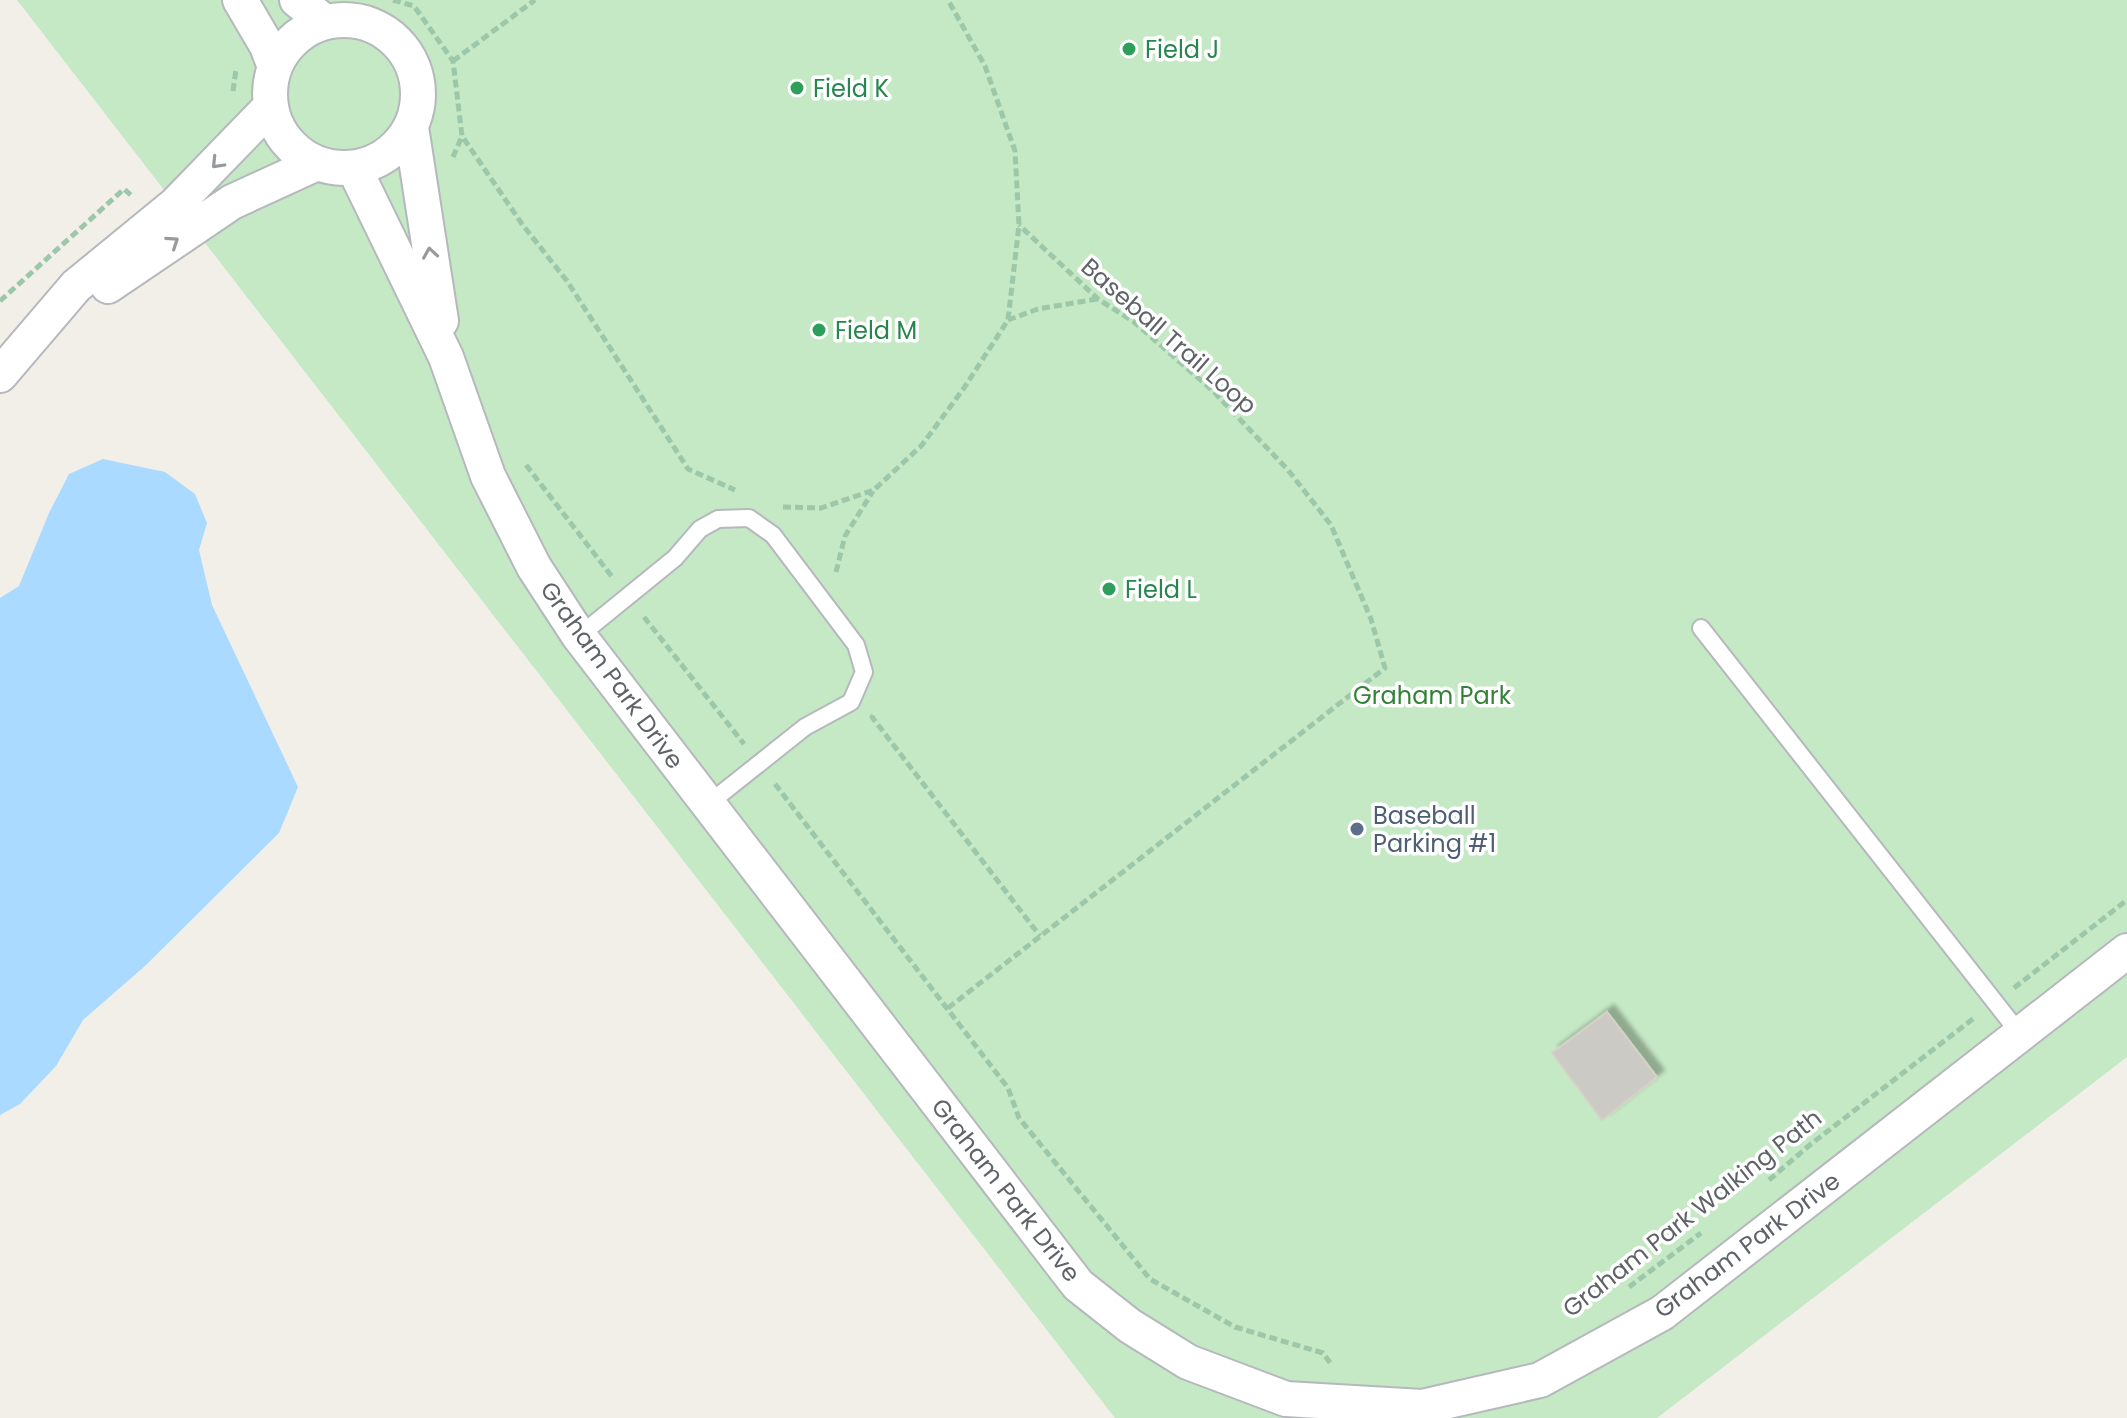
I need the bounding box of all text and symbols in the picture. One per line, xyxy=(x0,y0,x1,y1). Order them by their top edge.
place label: Field J xyxy=(1145,33,1219,66)
marker: Field J xyxy=(1120,40,1138,58)
place label: Field K xyxy=(813,72,889,105)
marker: Field K xyxy=(788,79,806,97)
one-way arrow xyxy=(211,154,226,168)
one-way arrow xyxy=(164,237,178,252)
one-way arrow xyxy=(422,246,439,259)
street label: Baseball Trail Loop xyxy=(1074,250,1264,422)
place label: Field M xyxy=(835,314,917,347)
marker: Field M xyxy=(810,321,828,339)
place label: Field L xyxy=(1125,573,1197,606)
street label: Graham Park Drive xyxy=(533,574,691,776)
marker: Field L xyxy=(1100,580,1118,598)
park label: Graham Park xyxy=(1353,679,1512,712)
place label: Baseball Parking #1 xyxy=(1373,799,1496,860)
marker: Baseball Parking #1 xyxy=(1348,820,1366,838)
street label: Graham Park Drive xyxy=(924,1091,1088,1289)
street label: Graham Park Walking Path xyxy=(1556,1101,1828,1325)
street label: Graham Park Drive xyxy=(1647,1164,1847,1326)

